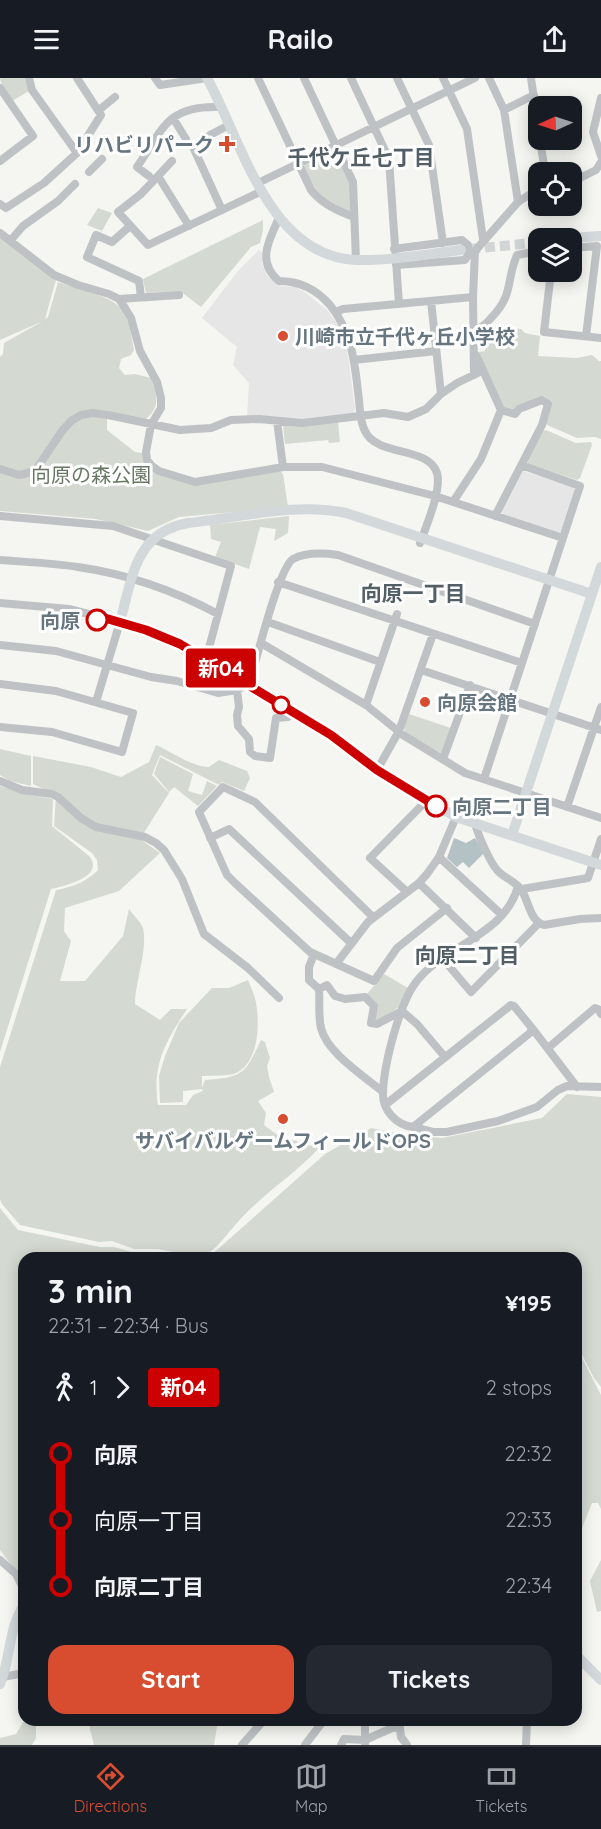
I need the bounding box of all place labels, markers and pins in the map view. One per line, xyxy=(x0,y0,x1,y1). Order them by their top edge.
place label: リハビリパーク xyxy=(74,132,214,157)
marker: リハビリパーク xyxy=(218,135,236,153)
place label: 川崎市立千代ヶ丘小学校 xyxy=(295,324,515,349)
marker: 川崎市立千代ヶ丘小学校 xyxy=(276,329,290,343)
place label: 向原 xyxy=(40,608,80,633)
marker: 向原 xyxy=(86,609,108,631)
place label: 向原会館 xyxy=(437,690,517,715)
marker: 向原会館 xyxy=(418,695,432,709)
unlabelled marker xyxy=(272,696,290,714)
place label: 向原二丁目 xyxy=(452,794,552,819)
marker: 向原二丁目 xyxy=(425,795,447,817)
marker: サバイバルゲームフィールドOPS xyxy=(276,1112,290,1126)
place label: サバイバルゲームフィールドOPS xyxy=(135,1128,431,1153)

